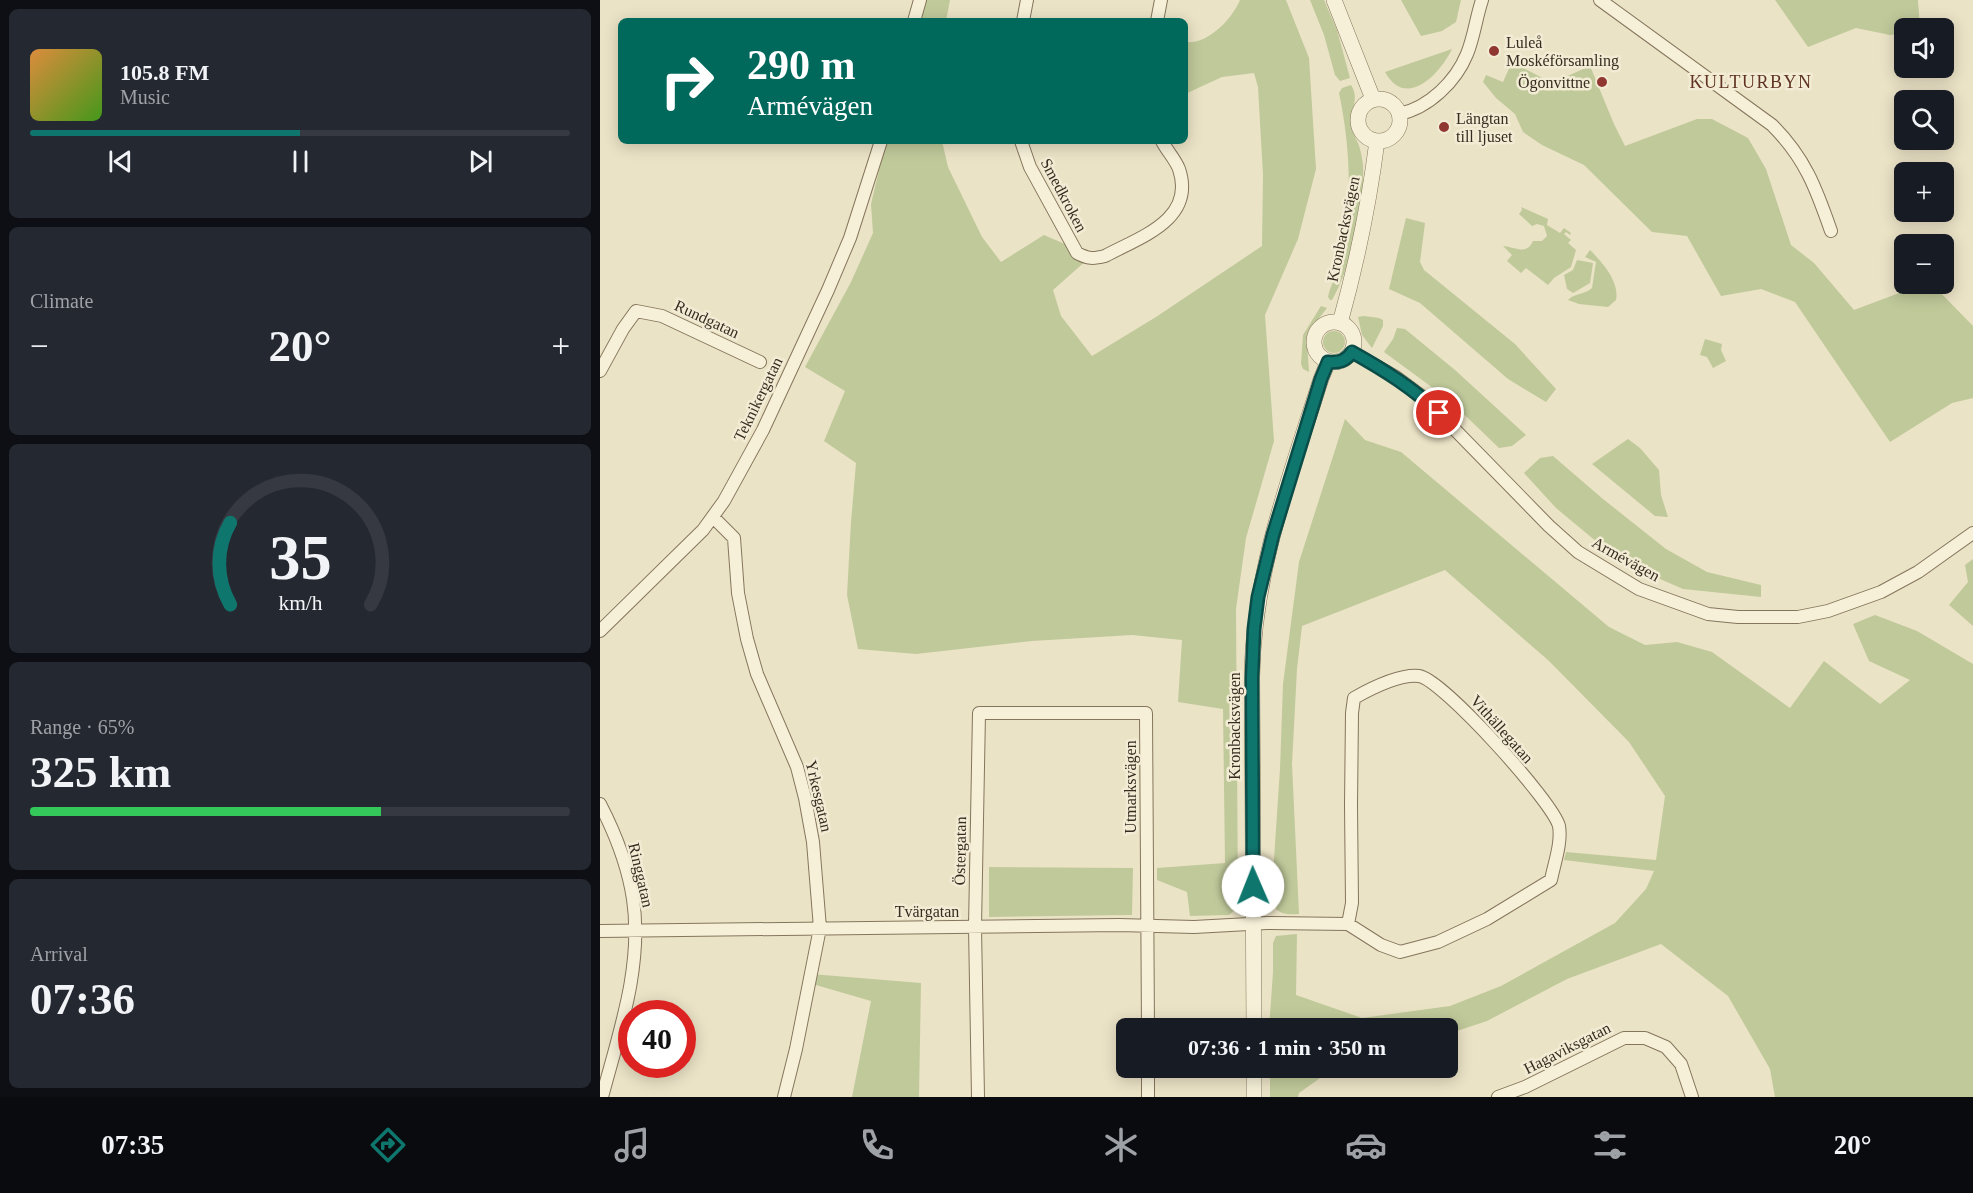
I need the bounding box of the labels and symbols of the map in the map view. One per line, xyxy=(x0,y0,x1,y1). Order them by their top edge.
place label: Luleå Moskéförsamling xyxy=(1506,34,1619,70)
marker: Luleå Moskéförsamling xyxy=(1487,44,1501,58)
district label: KULTURBYN xyxy=(1690,72,1812,92)
place label: Ögonvittne xyxy=(1518,74,1590,92)
marker: Ögonvittne xyxy=(1595,75,1609,89)
place label: Längtan till ljuset xyxy=(1456,110,1513,146)
marker: Längtan till ljuset xyxy=(1437,120,1451,134)
street label: Smedkroken xyxy=(1038,155,1090,235)
street label: Kronbacksvägen xyxy=(1324,175,1363,284)
street label: Rundgatan xyxy=(672,297,742,342)
street label: Teknikergatan xyxy=(730,354,786,444)
pin xyxy=(1413,387,1464,438)
street label: Armévägen xyxy=(1589,533,1663,585)
street label: Kronbacksvägen xyxy=(1226,672,1244,780)
street label: Vithällegatan xyxy=(1466,692,1537,767)
street label: Utmarksvägen xyxy=(1122,740,1140,834)
street label: Yrkesgatan xyxy=(802,759,835,834)
street label: Östergatan xyxy=(951,816,970,886)
street label: Ringgatan xyxy=(624,841,657,909)
position arrow xyxy=(1221,854,1285,918)
street label: Tvärgatan xyxy=(895,903,959,921)
speed limit sign: 40 xyxy=(618,1000,696,1078)
street label: Hagaviksgatan xyxy=(1521,1019,1614,1078)

